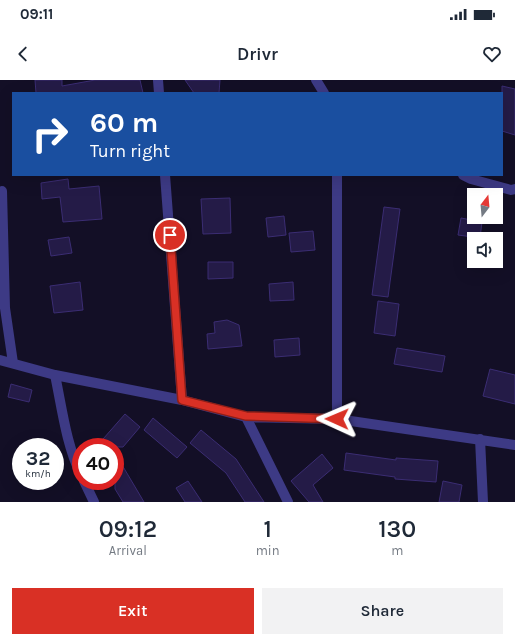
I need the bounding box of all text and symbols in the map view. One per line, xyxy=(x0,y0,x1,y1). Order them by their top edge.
text: 09:11 xyxy=(20,5,53,23)
icon: back xyxy=(12,43,34,65)
text: Drivr xyxy=(237,43,278,65)
icon: heart xyxy=(481,43,503,65)
text: 60 m xyxy=(90,106,158,139)
icon: right xyxy=(24,108,76,160)
text: Turn right xyxy=(90,140,170,162)
north arrow xyxy=(467,188,503,224)
map controls xyxy=(467,188,503,268)
pin xyxy=(153,218,187,252)
icon: arrive xyxy=(159,224,181,246)
button: sound xyxy=(467,232,503,268)
position arrow xyxy=(316,398,358,440)
speed limit sign: 40 xyxy=(72,438,124,490)
text: 32 xyxy=(26,447,50,470)
text: km/h xyxy=(25,468,51,480)
text: 09:12 xyxy=(99,515,157,543)
text: 1 xyxy=(263,515,272,543)
text: 130 xyxy=(378,515,416,543)
text: Arrival xyxy=(109,543,147,558)
text: min xyxy=(256,543,280,558)
text: m xyxy=(391,543,403,558)
button: Exit xyxy=(12,588,254,634)
button: Share xyxy=(262,588,503,634)

